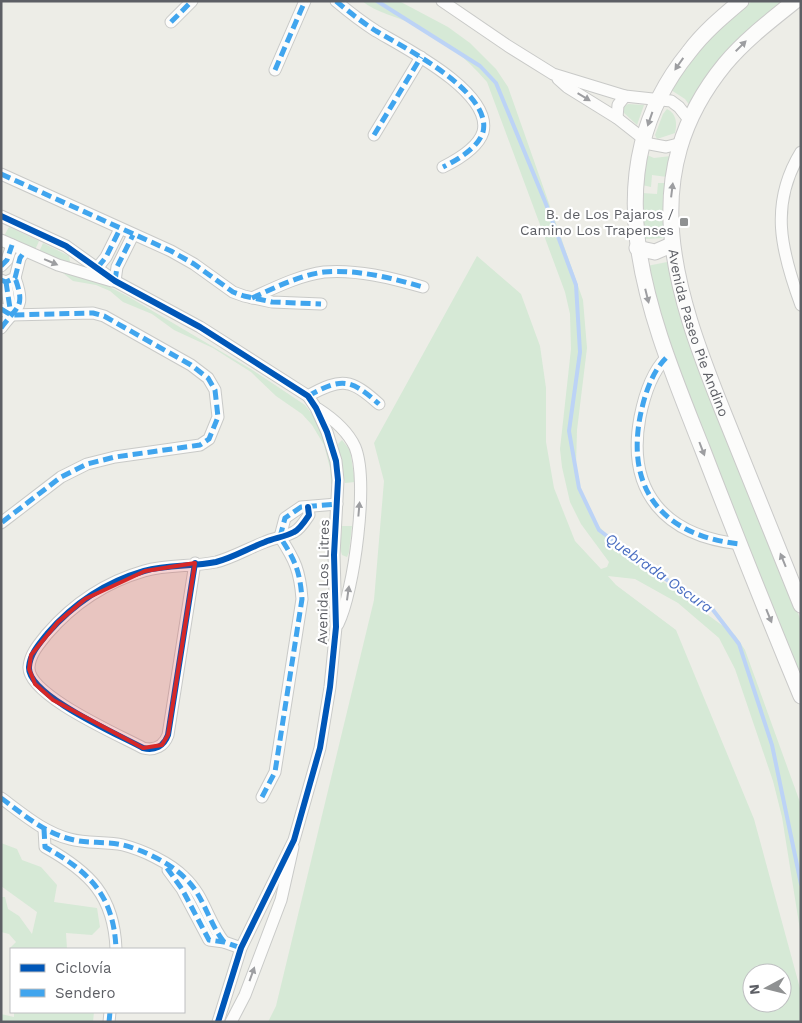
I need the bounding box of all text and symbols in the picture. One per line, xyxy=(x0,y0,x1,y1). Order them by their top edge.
one-way arrow xyxy=(735,41,747,53)
one-way arrow xyxy=(674,58,684,71)
one-way arrow xyxy=(578,93,591,102)
one-way arrow xyxy=(646,112,653,127)
one-way arrow xyxy=(668,181,676,197)
place label: B. de Los Pajaros / Camino Los Trapenses xyxy=(520,206,674,238)
marker: B. de Los Pajaros / Camino Los Trapenses xyxy=(678,216,690,228)
street label: Avenida Paseo Pie Andino xyxy=(665,248,732,419)
one-way arrow xyxy=(44,258,59,266)
one-way arrow xyxy=(643,289,651,304)
one-way arrow xyxy=(698,442,706,457)
one-way arrow xyxy=(355,501,363,517)
street label: Avenida Los Litres xyxy=(314,519,332,645)
water label: Quebrada Oscura xyxy=(602,529,716,617)
one-way arrow xyxy=(778,552,786,567)
one-way arrow xyxy=(344,585,352,601)
one-way arrow xyxy=(765,609,773,623)
legend xyxy=(10,948,185,1013)
text: Ciclovía xyxy=(55,959,112,977)
north arrow xyxy=(742,963,792,1013)
one-way arrow xyxy=(249,966,256,981)
text: N xyxy=(746,983,763,996)
text: Sendero xyxy=(55,984,116,1002)

